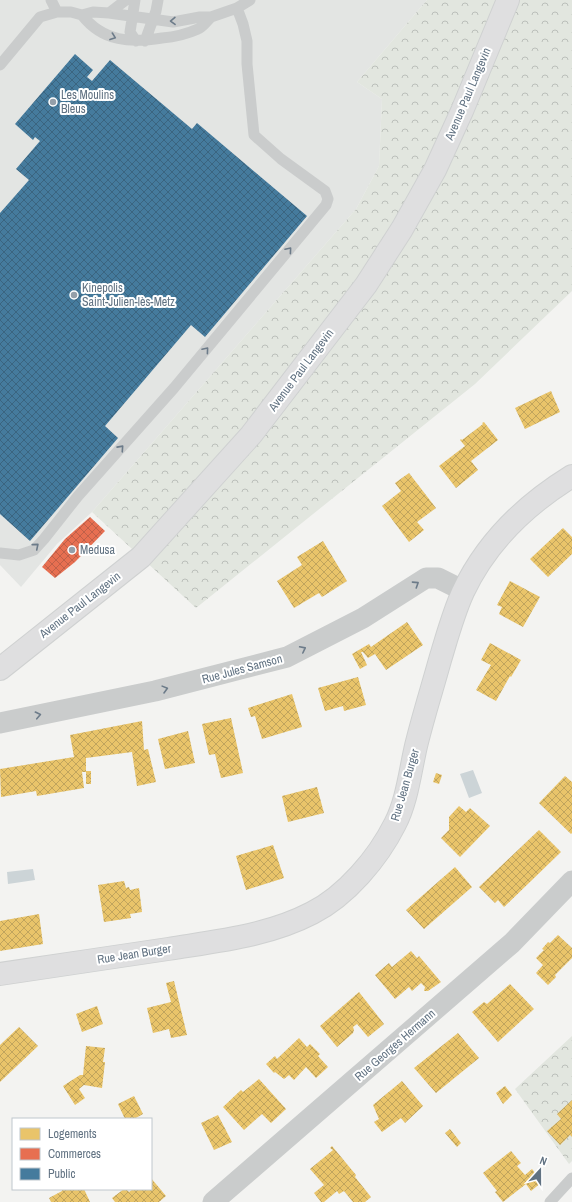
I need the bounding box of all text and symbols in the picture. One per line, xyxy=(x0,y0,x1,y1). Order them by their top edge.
one-way arrow xyxy=(169,17,175,25)
one-way arrow xyxy=(109,32,116,40)
street label: Avenue Paul Langevin xyxy=(441,45,495,144)
place label: Les Moulins Bleus xyxy=(61,87,114,117)
marker: Les Moulins Bleus xyxy=(48,97,58,107)
one-way arrow xyxy=(284,247,291,254)
place label: Kinepolis Saint-Julien-lès-Metz xyxy=(82,280,175,310)
marker: Kinepolis Saint-Julien-lès-Metz xyxy=(69,290,79,300)
street label: Avenue Paul Langevin xyxy=(264,326,337,415)
one-way arrow xyxy=(201,347,208,354)
one-way arrow xyxy=(116,445,124,453)
place label: Medusa xyxy=(80,542,116,558)
one-way arrow xyxy=(32,544,39,551)
marker: Medusa xyxy=(67,545,77,555)
street label: Avenue Paul Langevin xyxy=(35,568,124,642)
one-way arrow xyxy=(412,581,419,589)
one-way arrow xyxy=(299,646,307,653)
street label: Rue Jules Samson xyxy=(200,651,284,687)
one-way arrow xyxy=(162,685,169,693)
one-way arrow xyxy=(35,712,41,720)
street label: Rue Jean Burger xyxy=(387,746,423,823)
street label: Rue Jean Burger xyxy=(96,940,173,968)
street label: Rue Georges Hermann xyxy=(351,1006,439,1084)
legend xyxy=(12,1118,152,1190)
text: Logements xyxy=(48,1126,97,1142)
text: Commerces xyxy=(48,1146,101,1162)
north arrow xyxy=(520,1150,560,1190)
text: N xyxy=(538,1153,549,1168)
text: Public xyxy=(48,1166,75,1182)

